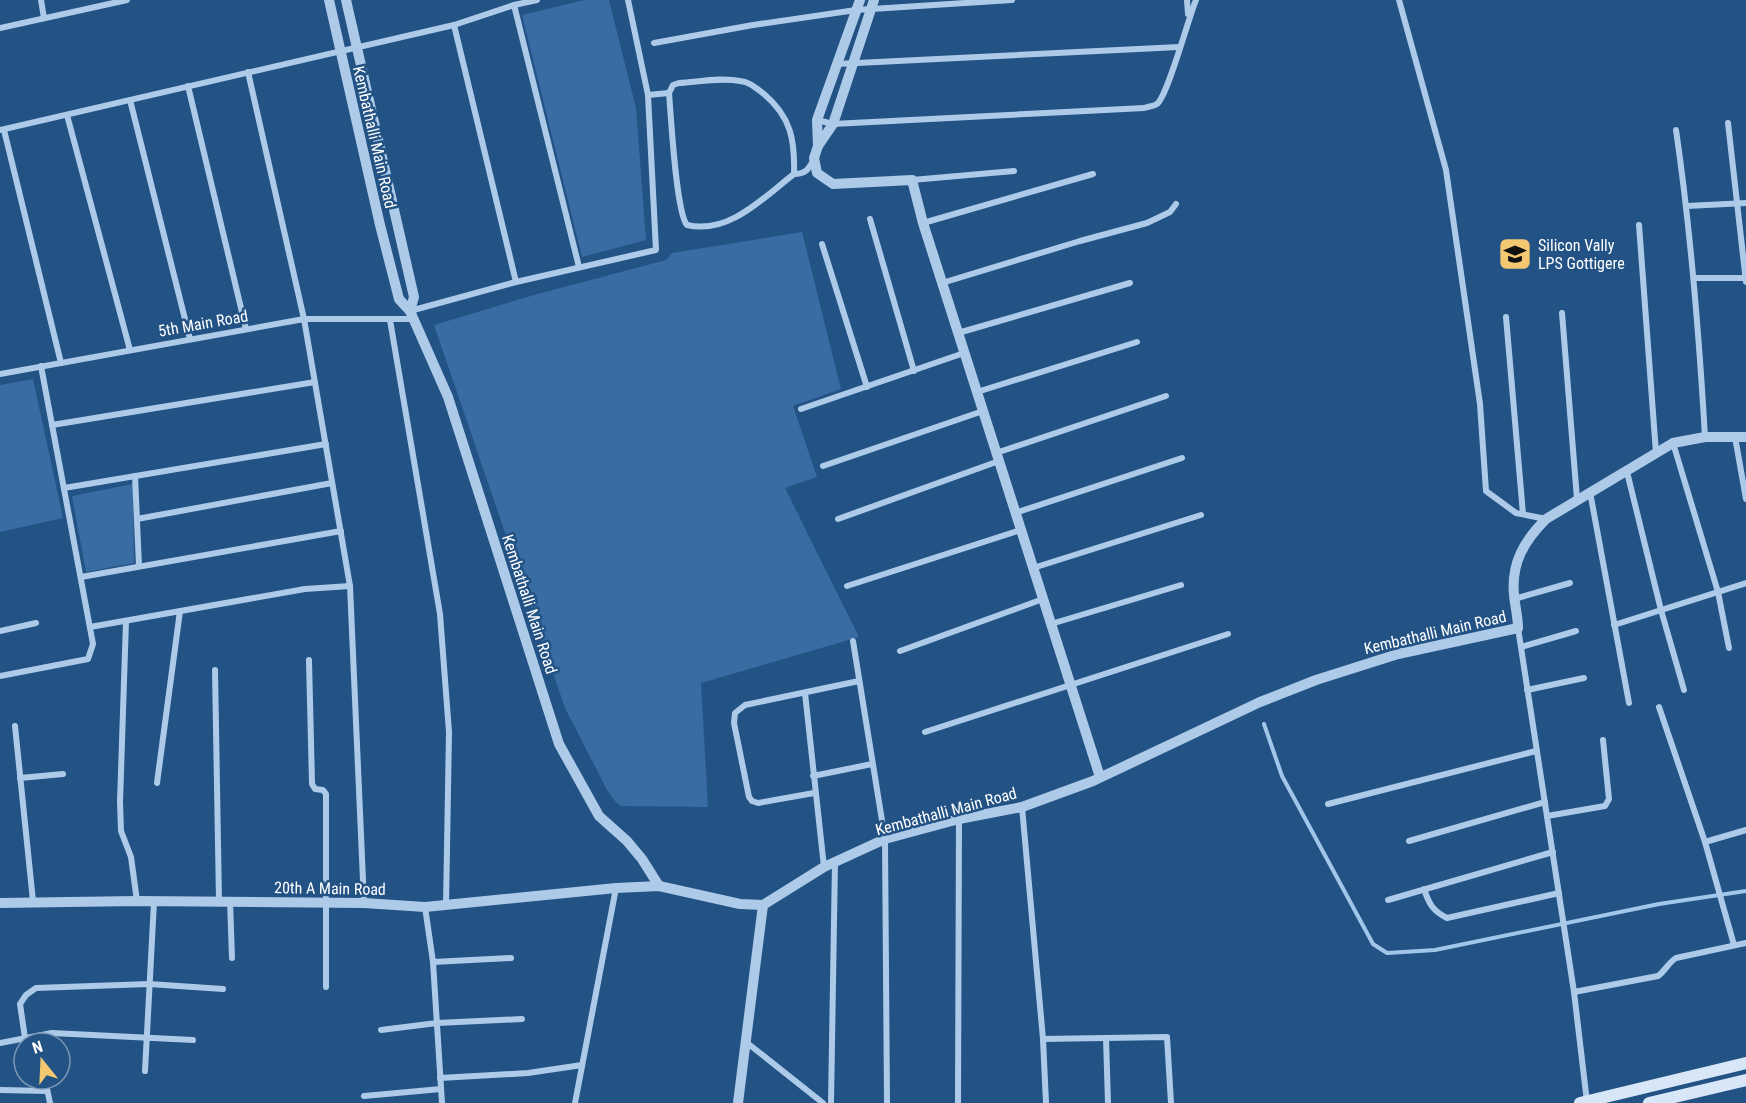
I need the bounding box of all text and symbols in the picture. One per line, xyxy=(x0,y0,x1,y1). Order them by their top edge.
street label: Kembathalli Main Road xyxy=(349,64,400,210)
school or university icon: Silicon Vally LPS Gottigere xyxy=(1497,236,1533,272)
place label: Silicon Vally LPS Gottigere xyxy=(1538,236,1625,273)
street label: 5th Main Road xyxy=(157,306,250,341)
street label: Kembathalli Main Road xyxy=(498,532,561,676)
street label: Kembathalli Main Road xyxy=(1362,607,1508,658)
street label: Kembathalli Main Road xyxy=(873,783,1019,839)
street label: 20th A Main Road xyxy=(274,878,386,899)
north arrow xyxy=(12,1031,72,1091)
text: N xyxy=(30,1037,45,1058)

